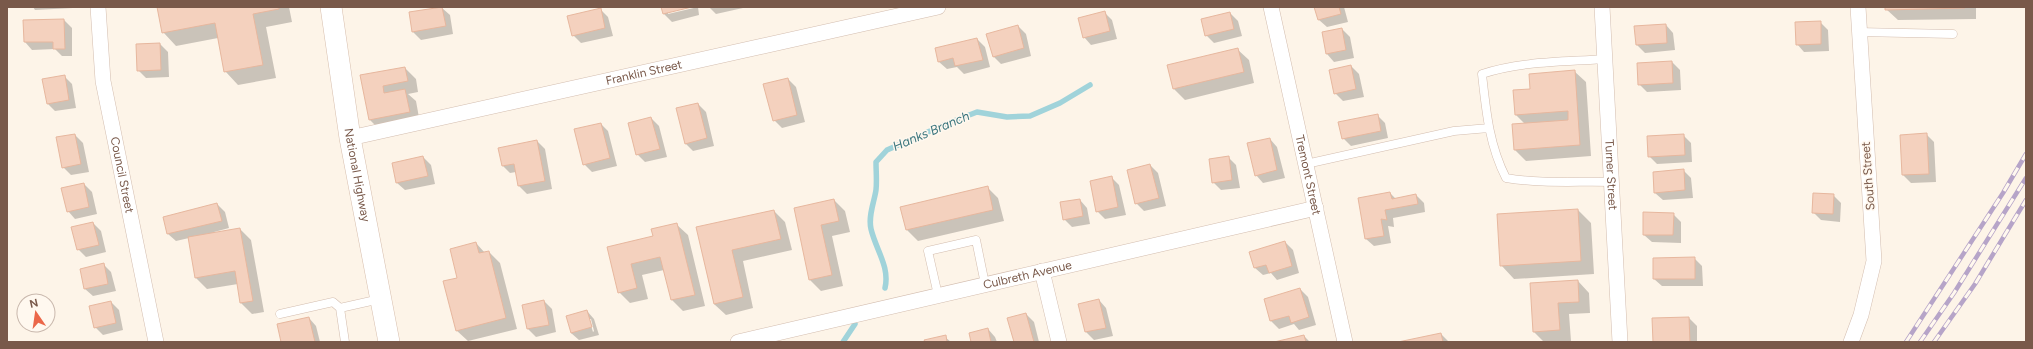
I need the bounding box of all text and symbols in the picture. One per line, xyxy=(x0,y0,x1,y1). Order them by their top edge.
street label: Franklin Street xyxy=(604,57,684,88)
water label: Hanks Branch xyxy=(890,108,972,154)
street label: National Highway xyxy=(342,127,373,224)
street label: Tremont Street xyxy=(1292,134,1324,217)
street label: Council Street xyxy=(107,136,137,215)
street label: Turner Street xyxy=(1602,139,1620,211)
street label: South Street xyxy=(1859,141,1877,211)
street label: Culbreth Avenue xyxy=(982,258,1073,292)
north arrow xyxy=(16,293,56,333)
text: N xyxy=(28,296,39,311)

